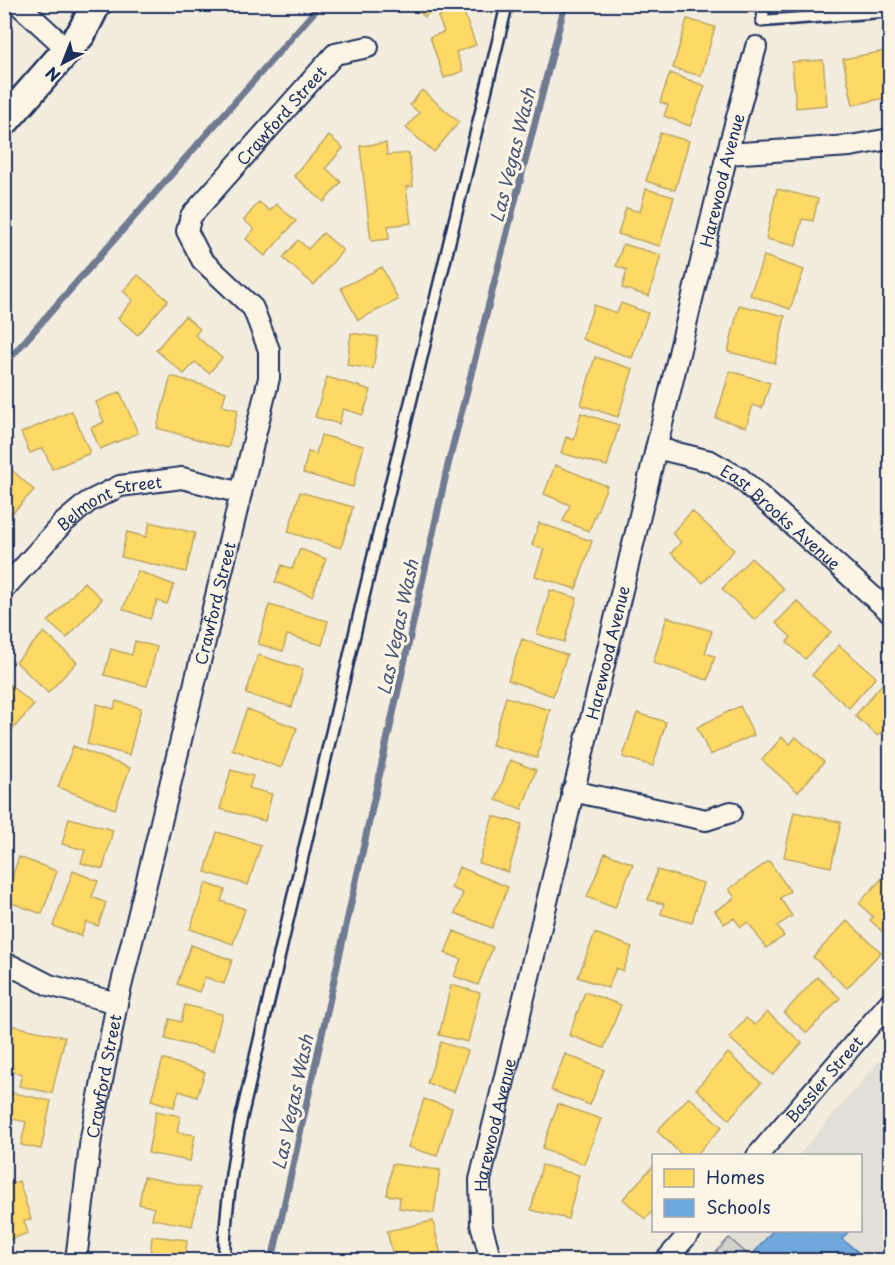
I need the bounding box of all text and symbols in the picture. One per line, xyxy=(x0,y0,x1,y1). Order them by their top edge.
north arrow xyxy=(33,33,93,93)
street label: Crawford Street xyxy=(230,60,332,170)
text: N xyxy=(40,62,65,88)
water label: Las Vegas Wash xyxy=(482,85,542,225)
street label: Harewood Avenue xyxy=(693,110,750,249)
street label: East Brooks Avenue xyxy=(717,458,847,575)
street label: Belmont Street xyxy=(51,469,163,536)
street label: Crawford Street xyxy=(188,539,241,667)
water label: Las Vegas Wash xyxy=(370,557,425,697)
street label: Harewood Avenue xyxy=(579,583,635,722)
street label: Crawford Street xyxy=(79,1012,127,1140)
street label: Bassler Street xyxy=(779,1030,868,1128)
water label: Las Vegas Wash xyxy=(265,1032,320,1172)
street label: Harewood Avenue xyxy=(468,1055,521,1192)
legend xyxy=(652,1154,862,1232)
text: Homes xyxy=(706,1163,764,1190)
text: Schools xyxy=(706,1193,771,1220)

